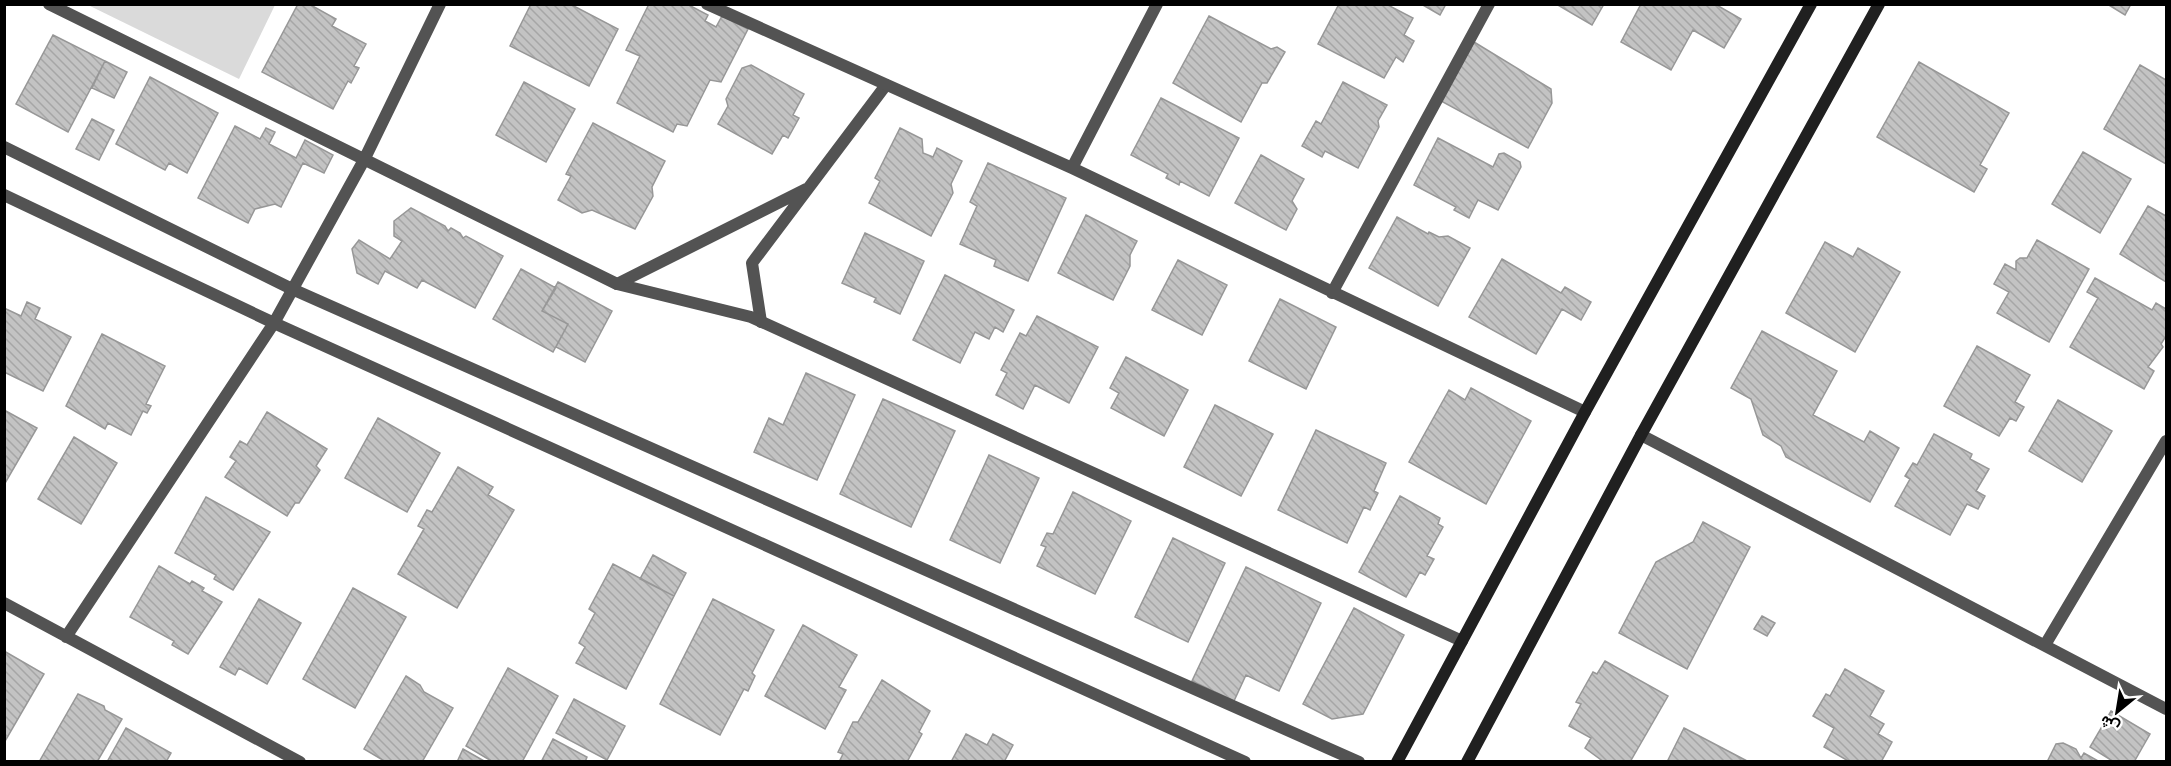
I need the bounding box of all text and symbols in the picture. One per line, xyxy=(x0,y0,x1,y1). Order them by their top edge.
north arrow xyxy=(2087,682,2147,742)
text: ش xyxy=(2097,712,2123,738)

